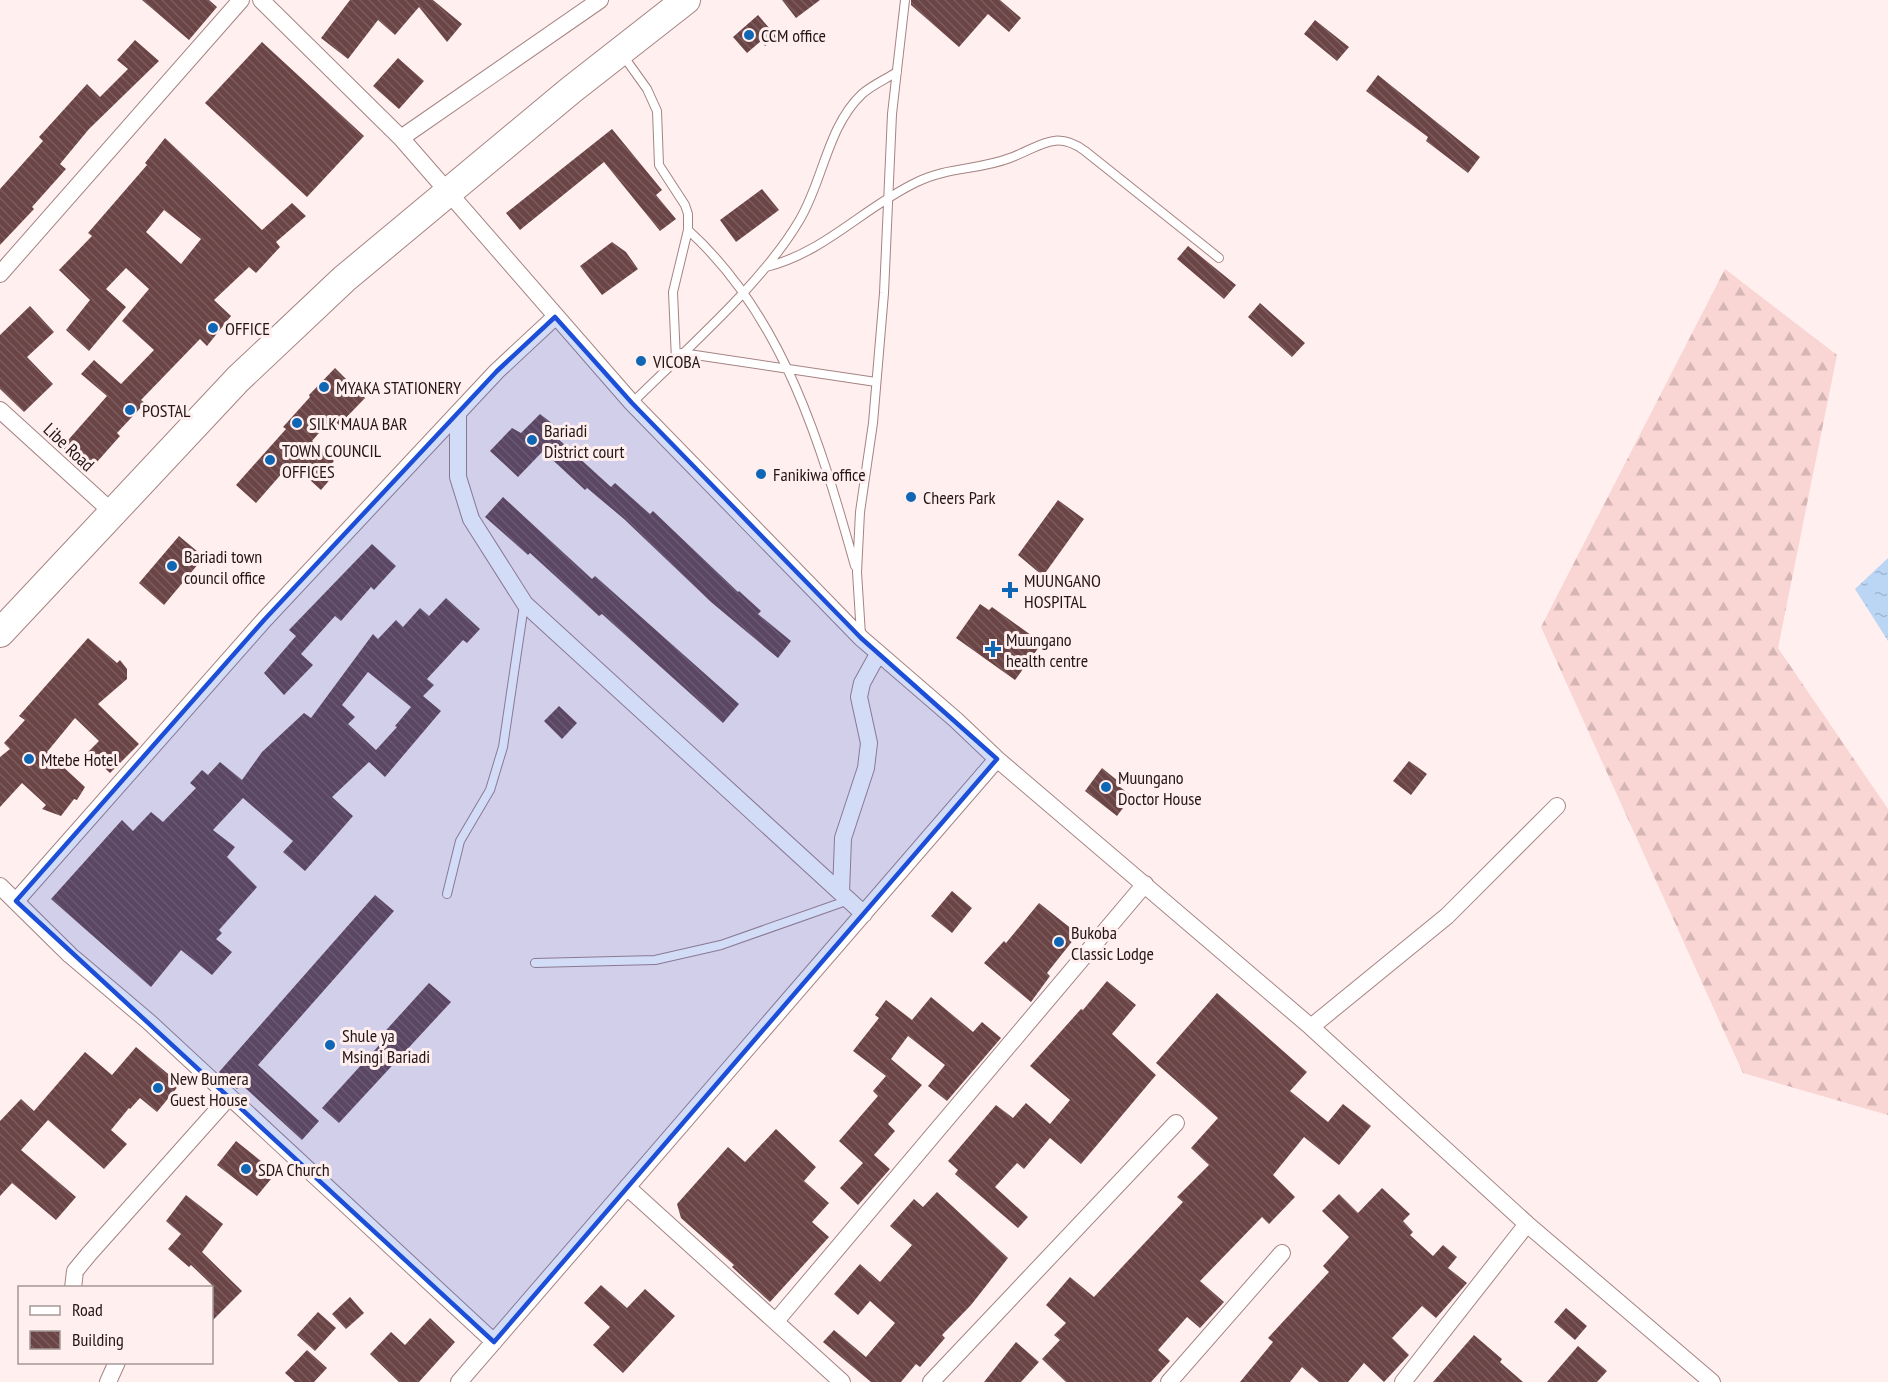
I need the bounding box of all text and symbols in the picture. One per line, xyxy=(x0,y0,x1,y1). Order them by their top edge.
place label: CCM office xyxy=(761,24,826,47)
marker: CCM office xyxy=(742,28,756,42)
place label: OFFICE xyxy=(225,317,270,340)
marker: OFFICE xyxy=(206,321,220,335)
place label: VICOBA xyxy=(652,350,701,373)
marker: VICOBA xyxy=(634,354,648,368)
place label: MYAKA STATIONERY xyxy=(336,376,462,399)
marker: MYAKA STATIONERY xyxy=(317,380,331,394)
place label: POSTAL xyxy=(142,399,191,422)
marker: POSTAL xyxy=(123,403,137,417)
place label: SILK MAUA BAR xyxy=(309,412,408,435)
marker: SILK MAUA BAR xyxy=(290,416,304,430)
street label: Libe Road xyxy=(39,418,99,476)
place label: Bariadi District court xyxy=(544,419,624,463)
marker: Bariadi District court xyxy=(525,433,539,447)
place label: TOWN COUNCIL OFFICES xyxy=(282,439,382,483)
marker: TOWN COUNCIL OFFICES xyxy=(263,453,277,467)
place label: Fanikiwa office xyxy=(773,463,866,486)
marker: Fanikiwa office xyxy=(754,467,768,481)
place label: Cheers Park xyxy=(923,486,995,509)
marker: Cheers Park xyxy=(904,490,918,504)
place label: Bariadi town council office xyxy=(184,545,266,589)
marker: Bariadi town council office xyxy=(165,559,179,573)
place label: MUUNGANO HOSPITAL xyxy=(1024,569,1101,613)
marker: MUUNGANO HOSPITAL xyxy=(1001,581,1019,599)
place label: Muungano health centre xyxy=(1006,628,1088,672)
marker: Muungano health centre xyxy=(984,640,1002,658)
place label: Mtebe Hotel xyxy=(41,748,118,771)
marker: Mtebe Hotel xyxy=(22,752,36,766)
place label: Muungano Doctor House xyxy=(1118,766,1202,810)
marker: Muungano Doctor House xyxy=(1099,780,1113,794)
place label: Bukoba Classic Lodge xyxy=(1071,921,1154,965)
marker: Bukoba Classic Lodge xyxy=(1052,935,1066,949)
place label: Shule ya Msingi Bariadi xyxy=(342,1024,430,1068)
marker: Shule ya Msingi Bariadi xyxy=(323,1038,337,1052)
place label: New Bumera Guest House xyxy=(170,1067,249,1111)
marker: New Bumera Guest House xyxy=(151,1081,165,1095)
place label: SDA Church xyxy=(258,1158,330,1181)
marker: SDA Church xyxy=(239,1162,253,1176)
legend xyxy=(18,1286,213,1364)
text: Road xyxy=(72,1298,103,1321)
text: Building xyxy=(72,1328,124,1351)

